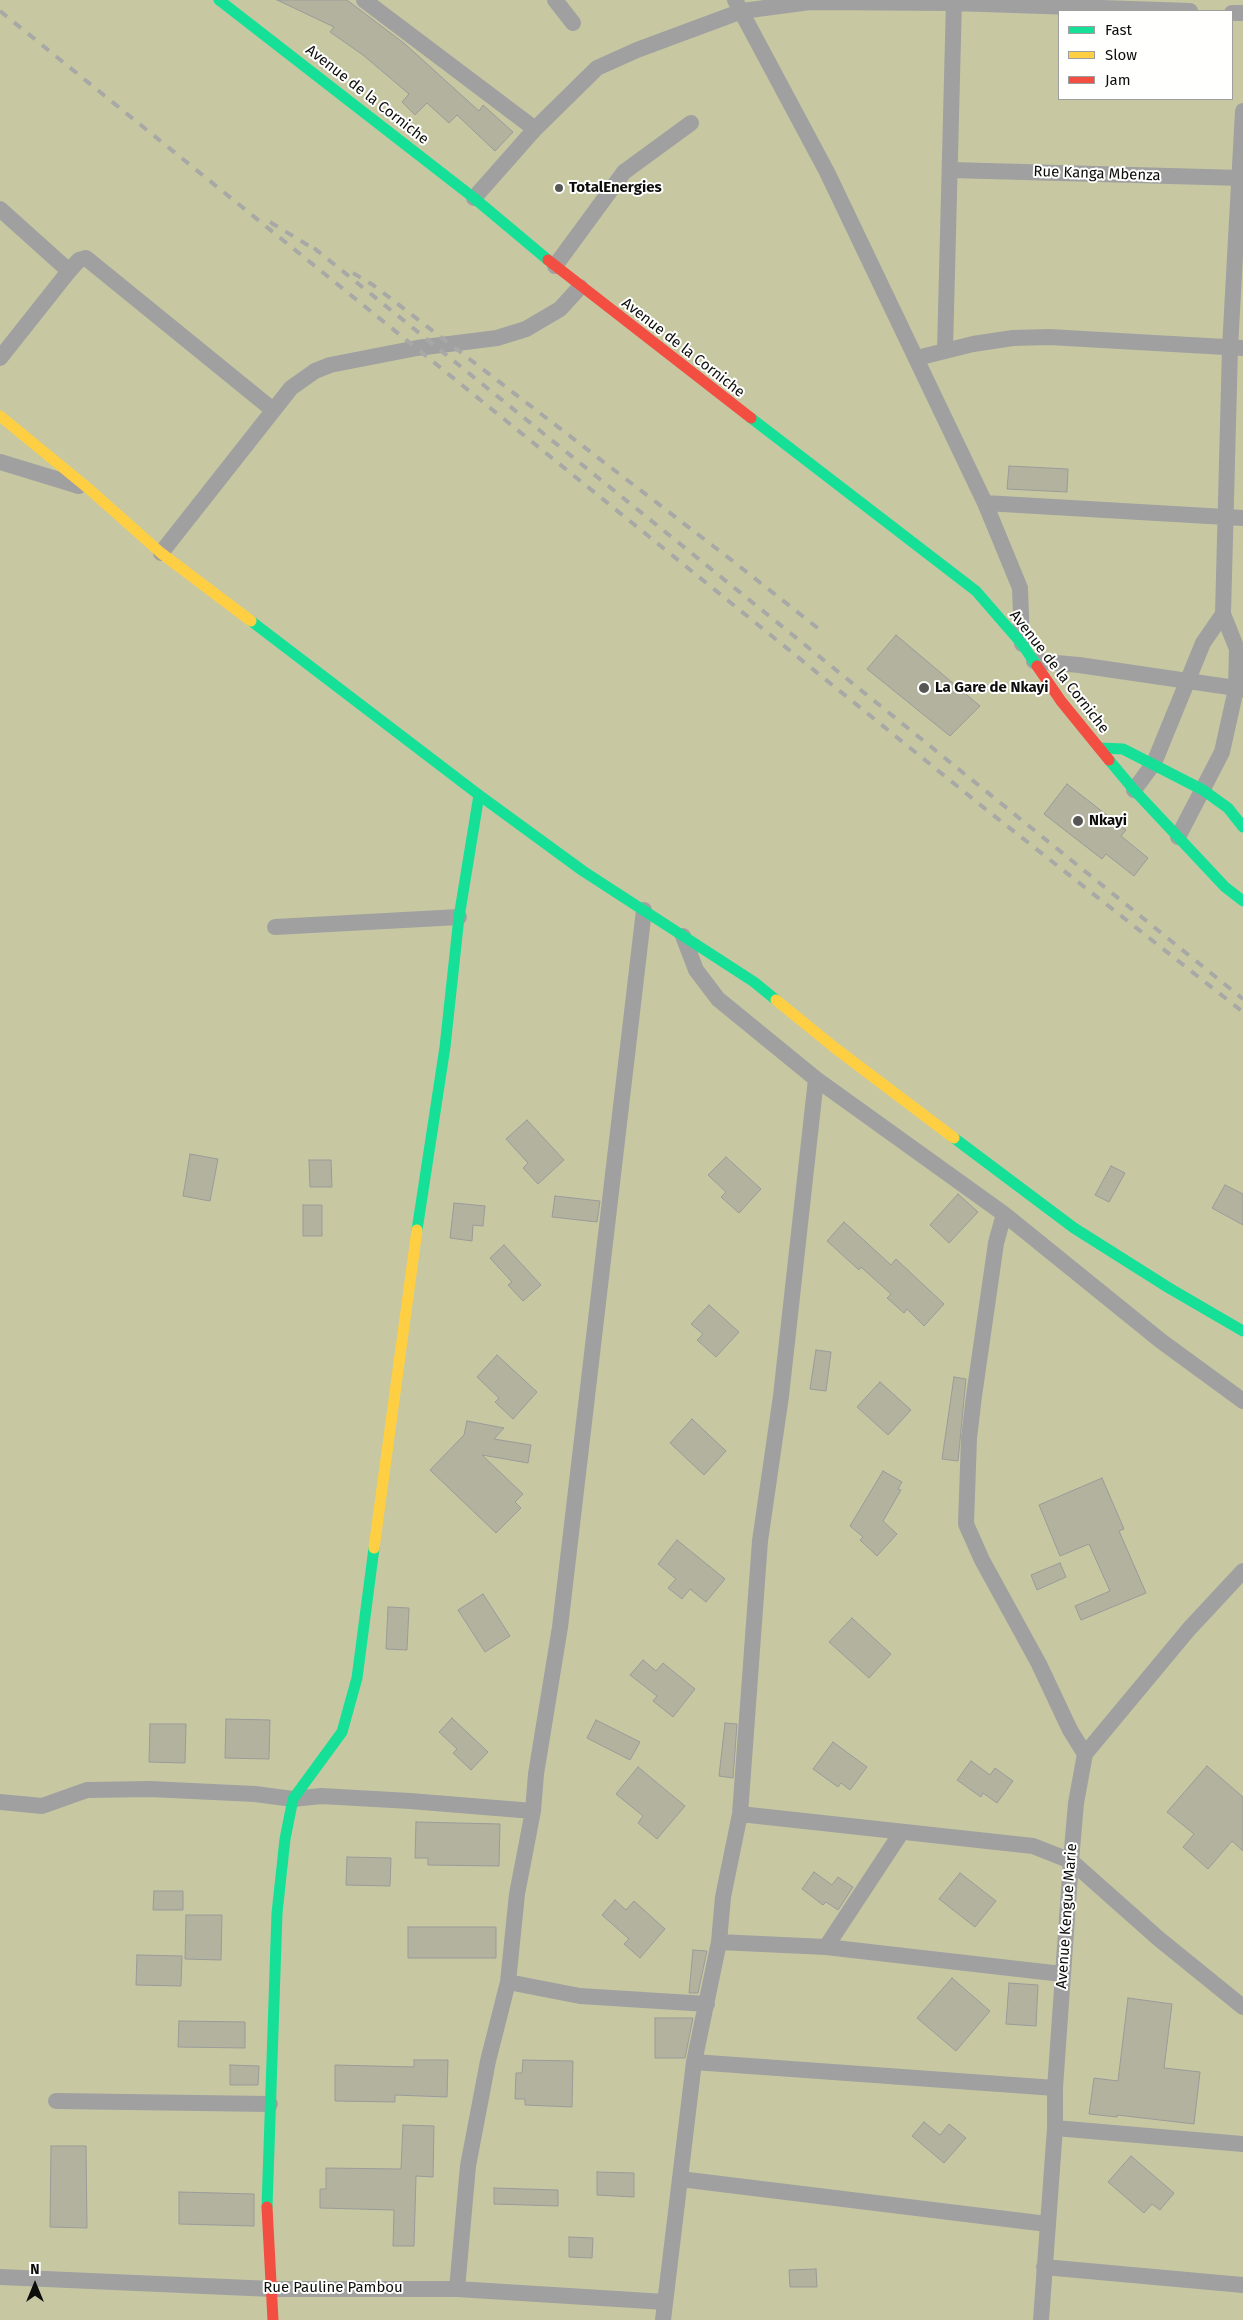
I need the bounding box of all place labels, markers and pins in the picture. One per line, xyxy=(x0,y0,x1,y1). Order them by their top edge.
place label: TotalEnergies xyxy=(569,179,662,197)
marker: TotalEnergies xyxy=(553,182,565,194)
place label: La Gare de Nkayi xyxy=(935,679,1048,697)
marker: La Gare de Nkayi xyxy=(917,681,931,695)
place label: Nkayi xyxy=(1089,812,1127,830)
marker: Nkayi xyxy=(1071,814,1085,828)

